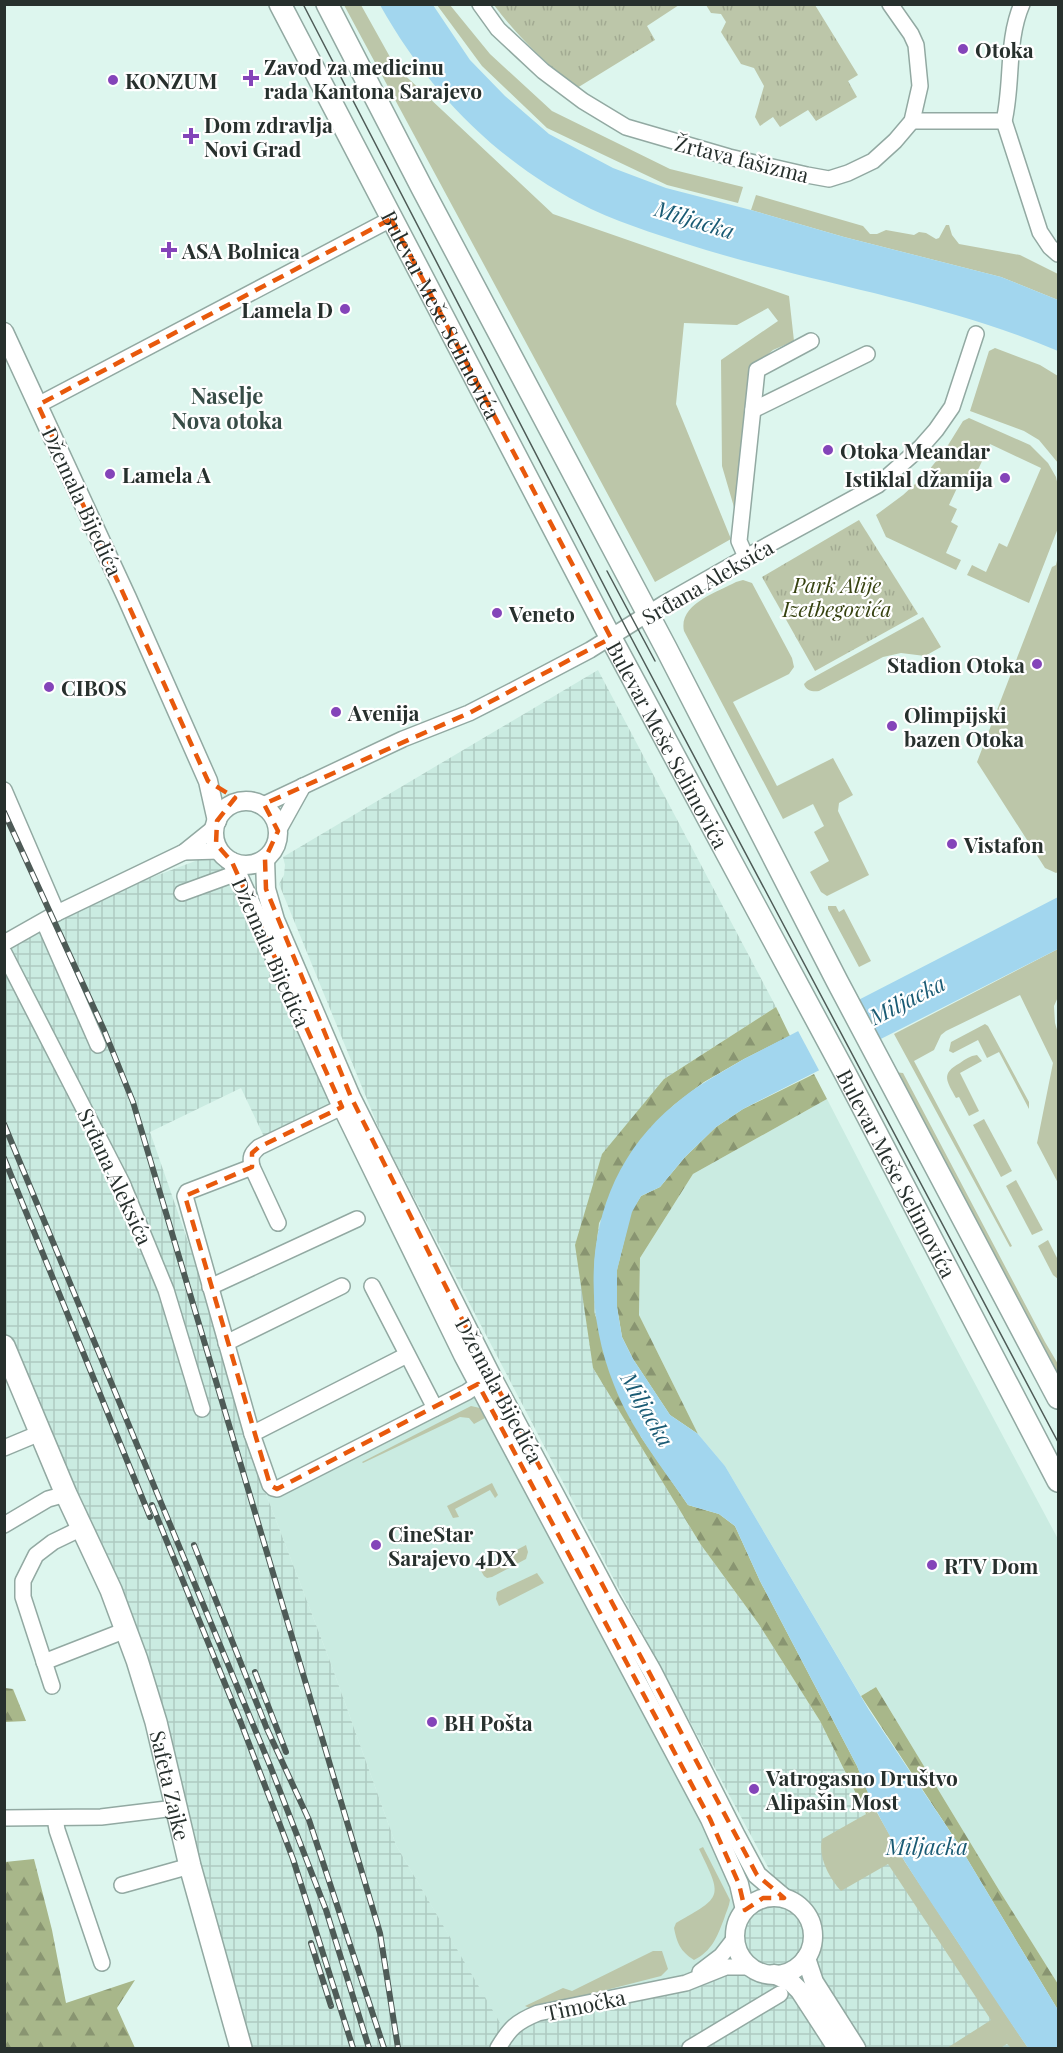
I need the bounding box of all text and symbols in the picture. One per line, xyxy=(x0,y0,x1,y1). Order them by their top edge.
place label: Otoka xyxy=(975,35,1034,63)
marker: Otoka xyxy=(956,42,970,56)
place label: Zavod za medicinu rada Kantona Sarajevo xyxy=(264,52,482,104)
place label: KONZUM xyxy=(125,66,217,94)
marker: Zavod za medicinu rada Kantona Sarajevo xyxy=(242,69,260,87)
marker: KONZUM xyxy=(106,73,120,87)
place label: Dom zdravlja Novi Grad xyxy=(204,110,333,162)
marker: Dom zdravlja Novi Grad xyxy=(182,127,200,145)
street label: Žrtava fašizma xyxy=(672,128,812,188)
water label: Miljacka xyxy=(650,192,739,245)
street label: Bulevar Meše Selimovića xyxy=(376,205,508,424)
place label: ASA Bolnica xyxy=(181,236,300,264)
marker: ASA Bolnica xyxy=(160,241,178,259)
place label: Lamela D xyxy=(241,295,333,323)
marker: Lamela D xyxy=(338,302,352,316)
district label: Naselje Nova otoka xyxy=(171,380,283,435)
street label: Džemala Bijedića xyxy=(36,422,130,580)
place label: Otoka Meandar xyxy=(840,436,990,464)
marker: Otoka Meandar xyxy=(821,443,835,457)
place label: Lamela A xyxy=(122,460,212,488)
place label: Istiklal džamija xyxy=(845,464,993,492)
marker: Lamela A xyxy=(103,467,117,481)
marker: Istiklal džamija xyxy=(998,471,1012,485)
street label: Srđana Aleksića xyxy=(636,532,778,630)
park label: Park Alije Izetbegovića xyxy=(781,570,892,622)
place label: Veneto xyxy=(508,599,575,627)
marker: Veneto xyxy=(490,606,504,620)
street label: Bulevar Meše Selimovića xyxy=(601,636,736,853)
place label: Stadion Otoka xyxy=(887,650,1025,678)
marker: Stadion Otoka xyxy=(1030,657,1044,671)
place label: CIBOS xyxy=(61,673,127,701)
marker: CIBOS xyxy=(42,680,56,694)
place label: Avenija xyxy=(347,698,420,726)
place label: Olimpijski bazen Otoka xyxy=(904,700,1024,752)
marker: Avenija xyxy=(329,705,343,719)
marker: Olimpijski bazen Otoka xyxy=(885,719,899,733)
place label: Vistafon xyxy=(963,830,1044,858)
marker: Vistafon xyxy=(945,837,959,851)
street label: Džemala Bijedića xyxy=(227,873,318,1032)
water label: Miljacka xyxy=(863,967,950,1031)
street label: Bulevar Meše Selimovića xyxy=(831,1064,963,1283)
street label: Srđana Aleksića xyxy=(72,1103,160,1249)
street label: Džemala Bijedića xyxy=(450,1312,550,1468)
water label: Miljacka xyxy=(614,1365,681,1452)
place label: CineStar Sarajevo 4DX xyxy=(388,1519,517,1571)
marker: CineStar Sarajevo 4DX xyxy=(369,1538,383,1552)
place label: RTV Dom xyxy=(944,1551,1038,1579)
marker: RTV Dom xyxy=(925,1558,939,1572)
place label: BH Pošta xyxy=(444,1708,533,1736)
marker: BH Pošta xyxy=(425,1715,439,1729)
street label: Safeta Zajke xyxy=(144,1727,197,1843)
place label: Vatrogasno Društvo Alipašin Most xyxy=(765,1763,958,1815)
marker: Vatrogasno Društvo Alipašin Most xyxy=(747,1782,761,1796)
water label: Miljacka xyxy=(885,1831,968,1861)
street label: Timočka xyxy=(542,1982,628,2026)

